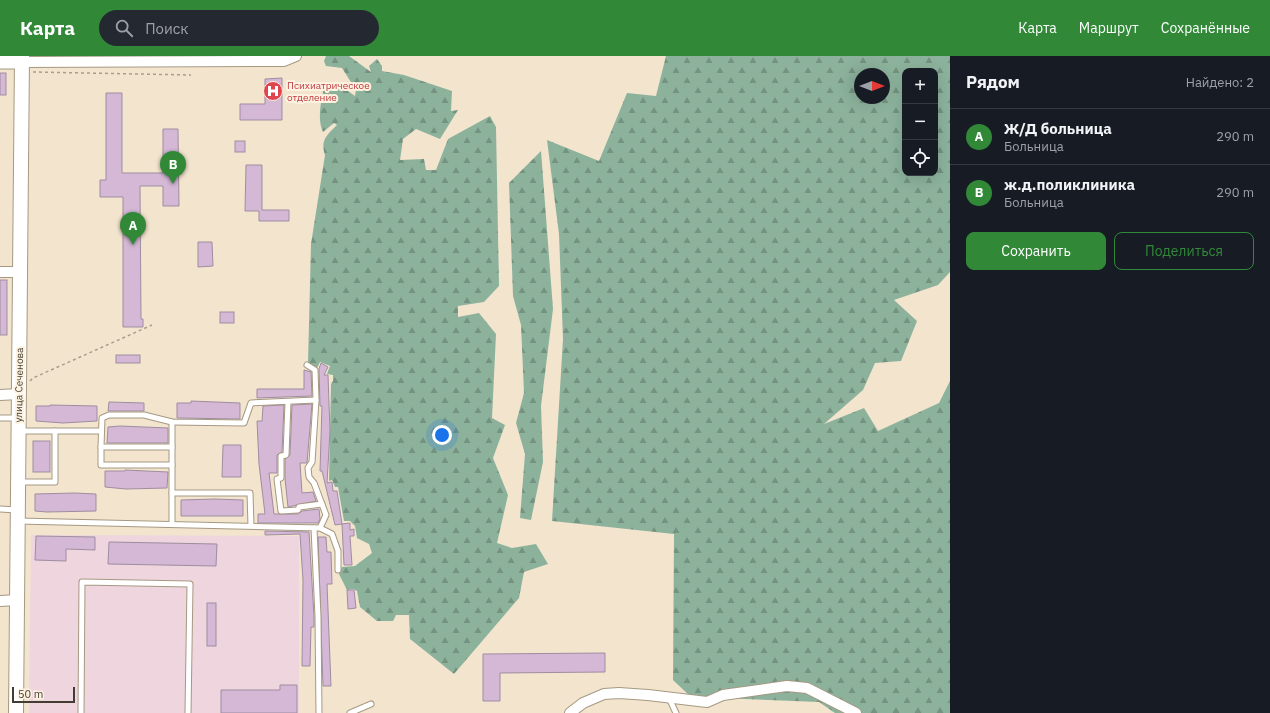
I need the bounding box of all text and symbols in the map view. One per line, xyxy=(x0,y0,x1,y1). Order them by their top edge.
search box xyxy=(99,10,379,46)
text: Карта xyxy=(20,16,75,40)
icon: search xyxy=(113,17,135,39)
text: Поиск xyxy=(145,19,189,38)
text: Карта xyxy=(1018,19,1057,37)
text: Маршрут xyxy=(1079,19,1139,37)
text: Сохранённые xyxy=(1161,19,1250,37)
north arrow xyxy=(854,68,890,104)
map controls xyxy=(902,68,938,176)
button: + xyxy=(902,68,938,104)
text: Рядом xyxy=(966,71,1020,93)
text: Найдено: 2 xyxy=(1186,74,1254,91)
place label: Психиатрическое отделение xyxy=(287,79,370,104)
hospital icon: Психиатрическое отделение xyxy=(262,80,284,102)
button: − xyxy=(902,104,938,140)
text: Ж/Д больница xyxy=(1004,119,1112,138)
text: A xyxy=(975,128,983,145)
text: 290 m xyxy=(1216,128,1254,145)
text: Больница xyxy=(1004,138,1064,155)
button: locate xyxy=(902,140,938,176)
pin: B xyxy=(160,151,186,184)
text: ж.д.поликлиника xyxy=(1004,175,1135,194)
text: B xyxy=(975,184,983,201)
text: 290 m xyxy=(1216,184,1254,201)
text: Больница xyxy=(1004,194,1064,211)
pin: A xyxy=(120,212,146,245)
button: Сохранить xyxy=(966,232,1106,270)
button: Поделиться xyxy=(1114,232,1254,270)
street label: улица Сеченова xyxy=(12,347,26,423)
your location xyxy=(432,425,452,445)
scale bar xyxy=(12,685,75,704)
text: 50 m xyxy=(18,687,43,701)

